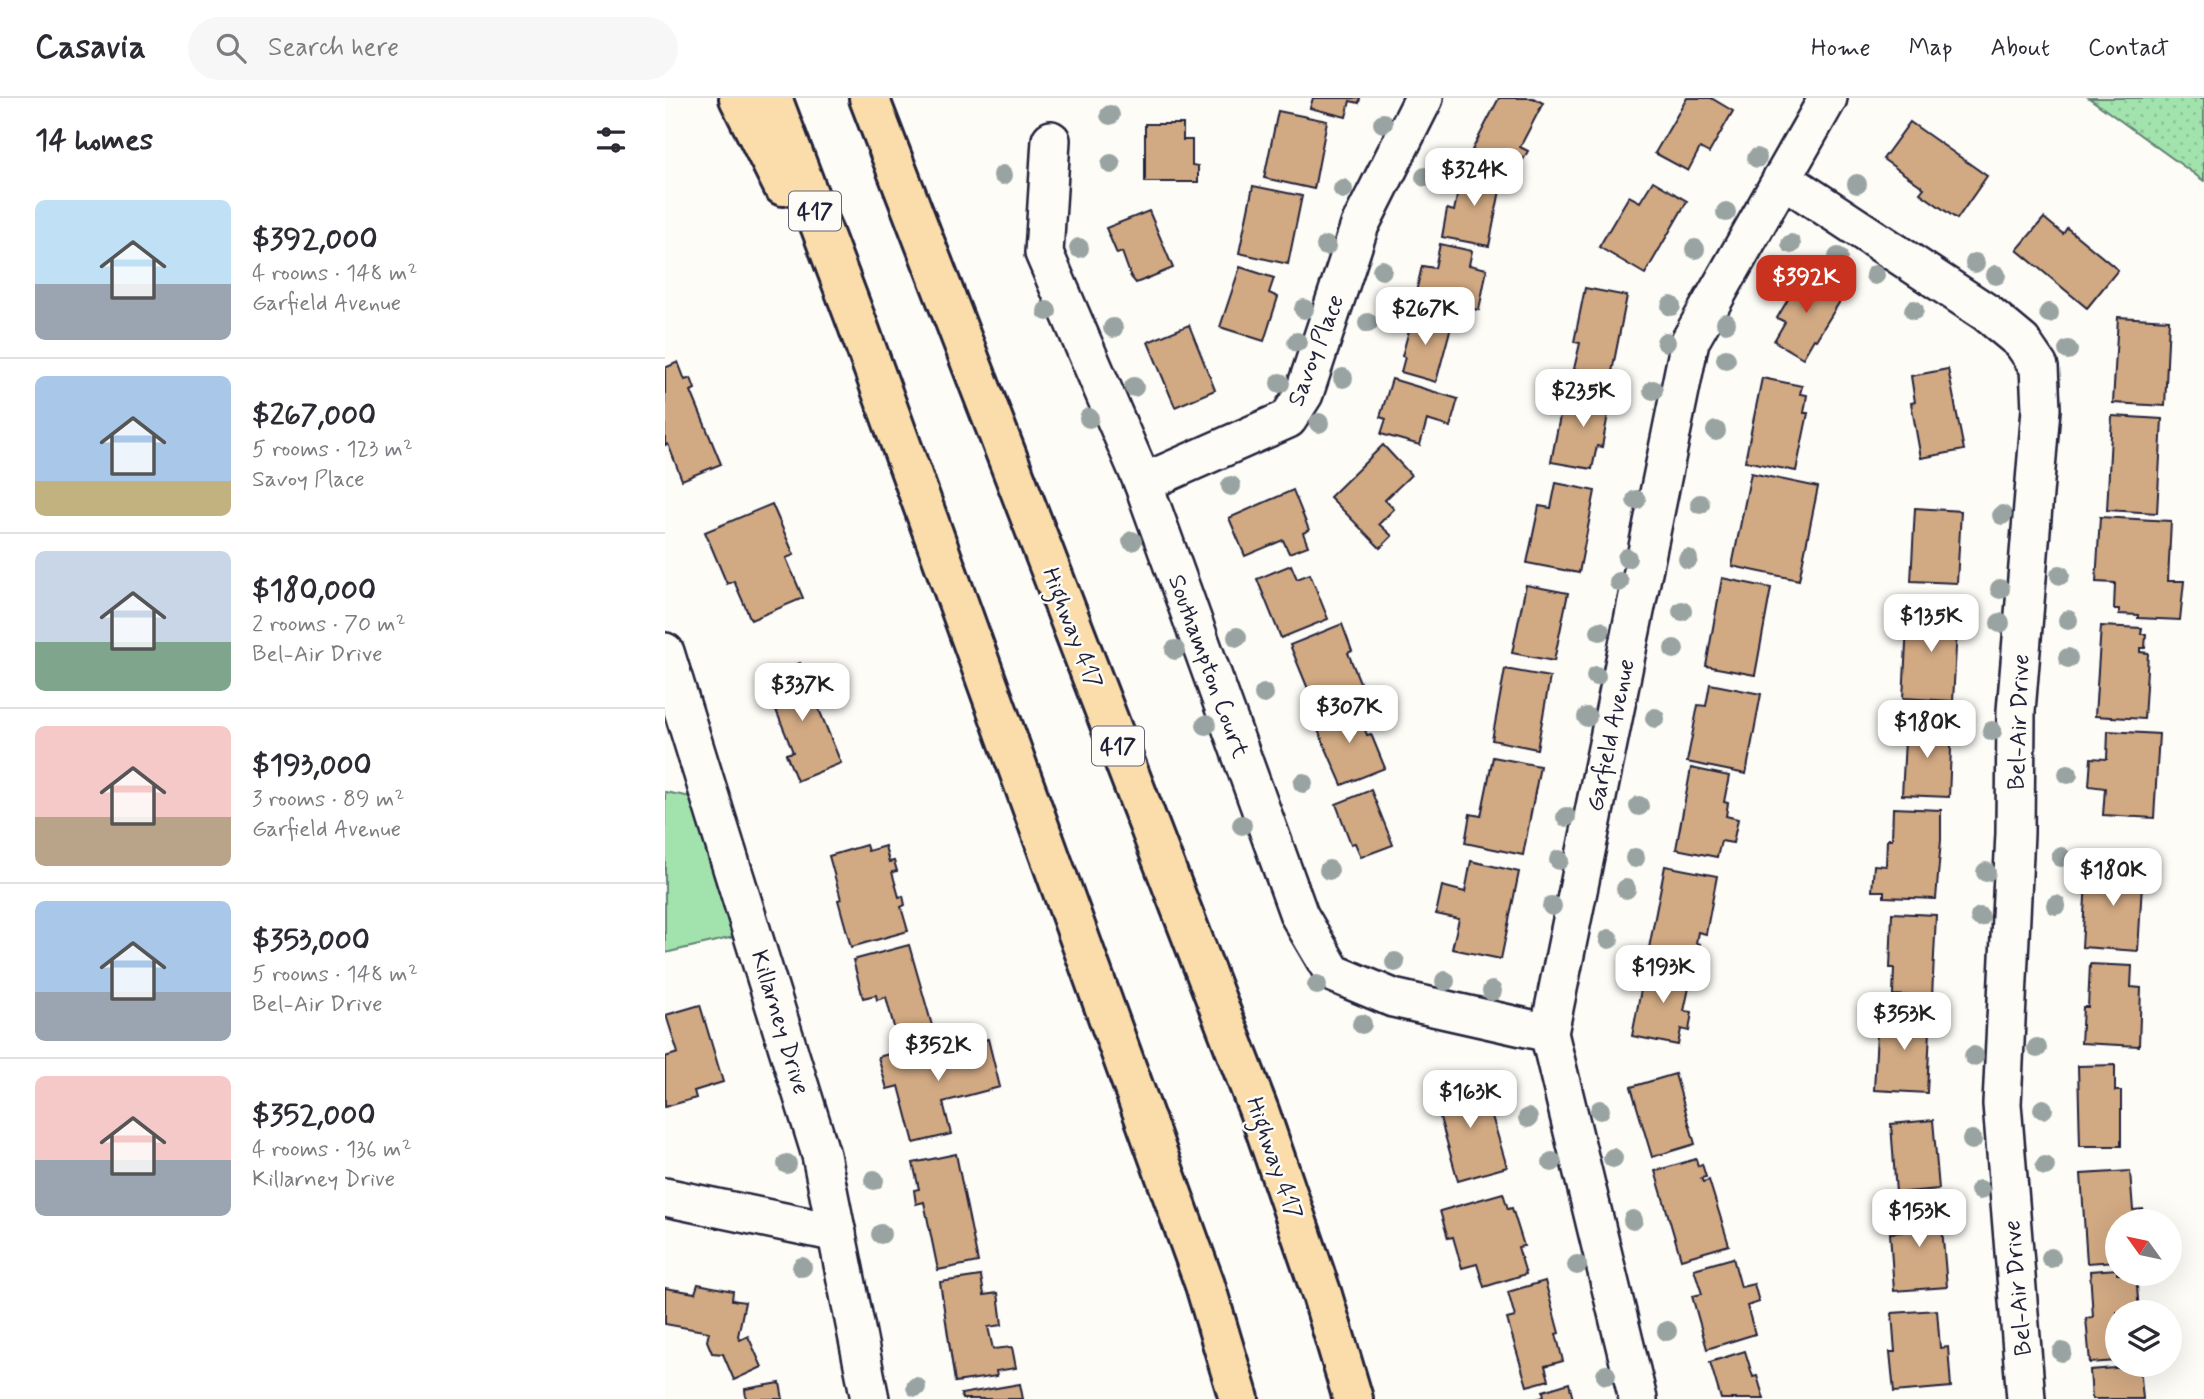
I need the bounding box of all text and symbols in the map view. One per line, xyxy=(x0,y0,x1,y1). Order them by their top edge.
search box xyxy=(188,17,678,80)
text: Casavia xyxy=(35,26,146,70)
icon: search xyxy=(212,29,250,67)
text: Search here xyxy=(268,31,399,65)
text: Home xyxy=(1811,33,1871,64)
text: Map xyxy=(1909,33,1953,64)
text: About xyxy=(1991,33,2050,64)
text: Contact xyxy=(2088,33,2169,64)
text: 14 homes xyxy=(35,121,153,160)
icon: filters xyxy=(592,121,630,159)
pin: $324K xyxy=(1425,148,1523,208)
text: $324K xyxy=(1441,156,1507,186)
road number: 417 xyxy=(789,192,841,230)
text: $392,000 xyxy=(252,220,377,259)
icon: home xyxy=(91,228,175,312)
pin: $392K xyxy=(1757,256,1855,315)
text: 4 rooms · 148 m² xyxy=(252,259,417,289)
text: $392K xyxy=(1772,263,1840,293)
pin: $267K xyxy=(1376,288,1474,347)
text: Garfield Avenue xyxy=(252,289,401,319)
street label: Savoy Place xyxy=(1281,290,1352,411)
text: $267K xyxy=(1392,295,1458,325)
pin: $235K xyxy=(1534,370,1632,429)
text: $235K xyxy=(1551,377,1615,407)
text: $267,000 xyxy=(252,396,376,435)
icon: home xyxy=(91,404,175,488)
text: 5 rooms · 123 m² xyxy=(252,435,413,465)
text: Savoy Place xyxy=(252,465,365,495)
street label: Highway 417 xyxy=(1031,563,1109,695)
street label: Southampton Court xyxy=(1160,570,1255,763)
text: $180,000 xyxy=(252,571,376,610)
icon: home xyxy=(91,579,175,663)
pin: $135K xyxy=(1882,594,1980,654)
text: $135K xyxy=(1900,602,1962,632)
text: 2 rooms · 70 m² xyxy=(252,610,406,640)
text: Bel-Air Drive xyxy=(252,640,383,670)
street label: Bel-Air Drive xyxy=(2002,653,2037,791)
street label: Garfield Avenue xyxy=(1580,656,1643,815)
pin: $337K xyxy=(753,664,851,723)
text: $337K xyxy=(771,671,833,701)
pin: $307K xyxy=(1300,686,1398,745)
text: $307K xyxy=(1316,693,1382,723)
pin: $180K xyxy=(1878,700,1976,760)
text: $180K xyxy=(1894,708,1960,738)
road number: 417 xyxy=(1092,726,1144,766)
text: $193,000 xyxy=(252,746,372,785)
icon: home xyxy=(91,754,175,838)
text: 3 rooms · 89 m² xyxy=(252,785,404,815)
text: Garfield Avenue xyxy=(252,815,401,845)
pin: $180K xyxy=(2064,848,2162,908)
text: $180K xyxy=(2080,856,2146,886)
text: $353,000 xyxy=(252,921,370,960)
icon: home xyxy=(91,929,175,1013)
street label: Killarney Drive xyxy=(743,946,816,1098)
pin: $193K xyxy=(1614,946,1712,1005)
text: $193K xyxy=(1631,953,1695,983)
text: 5 rooms · 148 m² xyxy=(252,960,418,990)
text: Bel-Air Drive xyxy=(252,990,383,1020)
pin: $353K xyxy=(1855,992,1953,1052)
text: $353K xyxy=(1873,1000,1935,1030)
pin: $352K xyxy=(889,1024,987,1083)
text: $352K xyxy=(905,1031,971,1061)
pin: $163K xyxy=(1421,1070,1519,1130)
text: $163K xyxy=(1439,1078,1501,1108)
street label: Highway 417 xyxy=(1235,1093,1309,1225)
text: $352,000 xyxy=(252,1096,376,1135)
icon: home xyxy=(91,1104,175,1188)
text: 4 rooms · 136 m² xyxy=(252,1135,412,1165)
text: Killarney Drive xyxy=(252,1165,395,1195)
pin: $153K xyxy=(1870,1190,1968,1249)
text: $153K xyxy=(1888,1197,1950,1227)
north arrow xyxy=(2105,1209,2182,1286)
map controls xyxy=(2105,1209,2182,1377)
street label: Bel-Air Drive xyxy=(1997,1219,2040,1357)
button: layers xyxy=(2105,1300,2182,1377)

